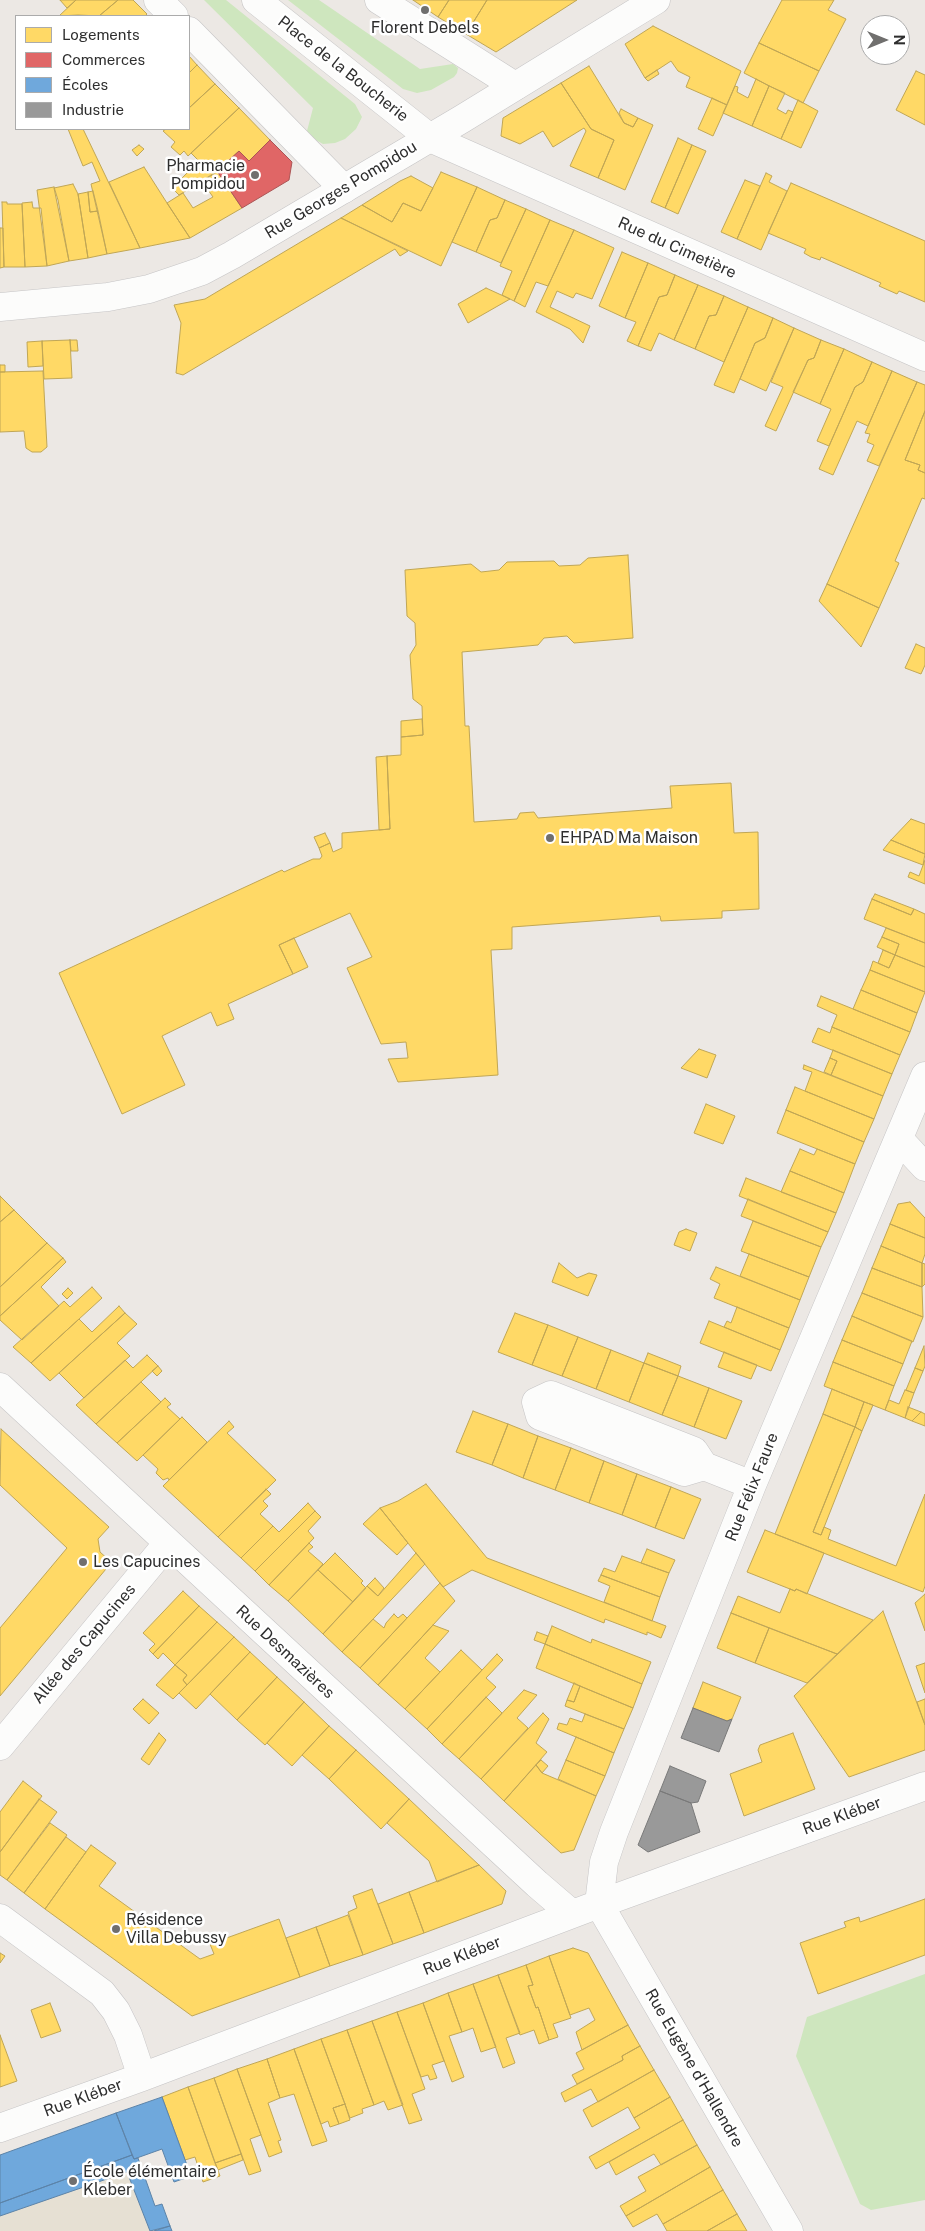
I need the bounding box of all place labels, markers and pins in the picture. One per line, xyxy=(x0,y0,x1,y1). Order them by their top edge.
marker: Florent Debels xyxy=(419,4,431,16)
place label: Florent Debels xyxy=(371,18,479,38)
place label: Pharmacie Pompidou xyxy=(166,156,245,194)
marker: Pharmacie Pompidou xyxy=(249,169,261,181)
place label: EHPAD Ma Maison xyxy=(560,828,698,848)
marker: EHPAD Ma Maison xyxy=(544,832,556,844)
place label: Les Capucines xyxy=(93,1552,200,1572)
marker: Les Capucines xyxy=(77,1556,89,1568)
place label: Résidence Villa Debussy xyxy=(126,1910,227,1948)
marker: Résidence Villa Debussy xyxy=(110,1923,122,1935)
place label: École élémentaire Kleber xyxy=(83,2162,217,2200)
marker: École élémentaire Kleber xyxy=(67,2175,79,2187)

